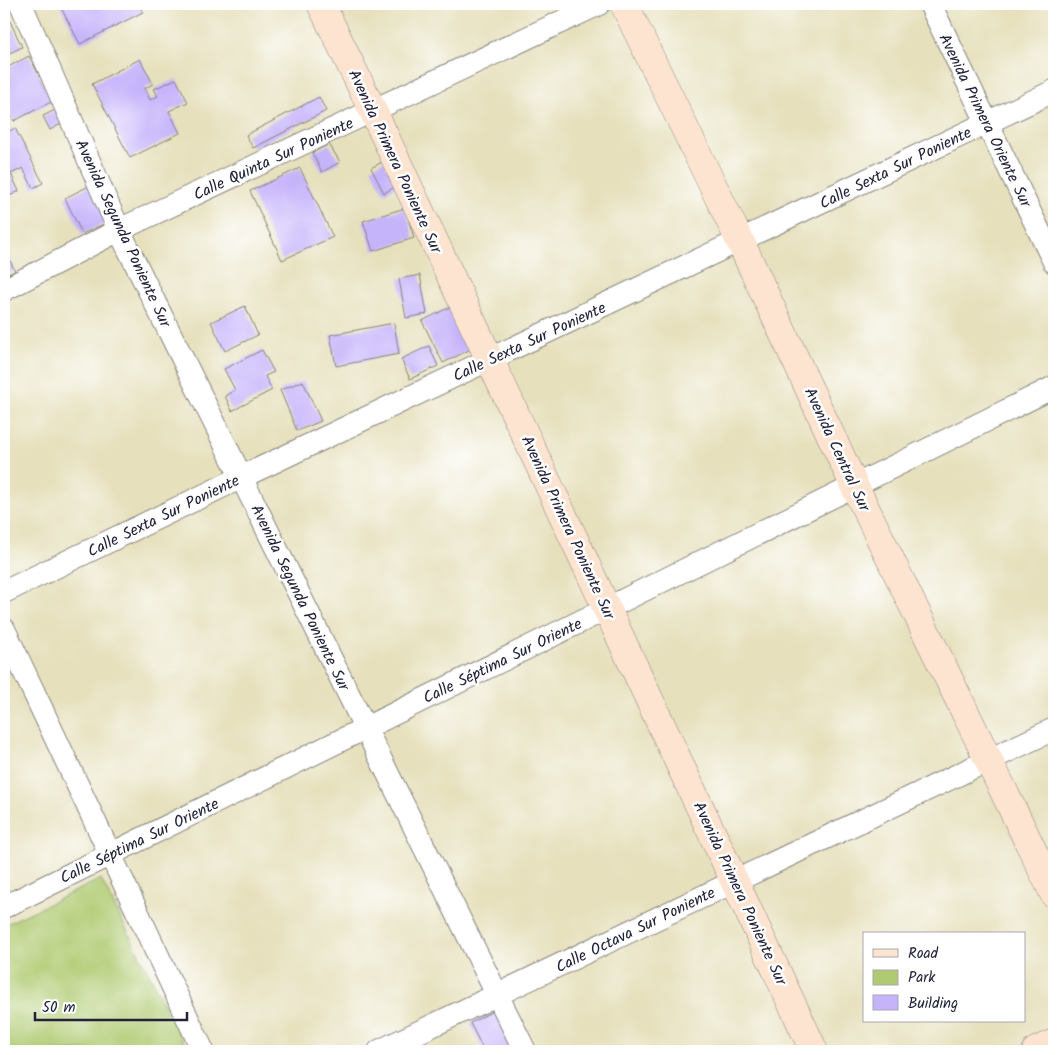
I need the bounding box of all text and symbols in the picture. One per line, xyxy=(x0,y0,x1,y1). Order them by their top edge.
street label: Avenida Primera Oriente Sur xyxy=(932,29,1038,213)
street label: Avenida Primera Poniente Sur xyxy=(341,66,449,259)
street label: Calle Quinta Sur Poniente xyxy=(189,111,358,208)
street label: Calle Sexta Sur Poniente xyxy=(815,121,976,216)
street label: Avenida Segunda Poniente Sur xyxy=(68,136,178,333)
street label: Calle Sexta Sur Poniente xyxy=(449,296,610,389)
street label: Avenida Central Sur xyxy=(797,384,877,517)
street label: Avenida Primera Poniente Sur xyxy=(514,432,622,625)
street label: Calle Sexta Sur Poniente xyxy=(83,469,244,564)
street label: Avenida Segunda Poniente Sur xyxy=(244,500,356,697)
street label: Calle Séptima Sur Oriente xyxy=(419,612,586,711)
street label: Calle Séptima Sur Oriente xyxy=(56,792,223,891)
street label: Avenida Primera Poniente Sur xyxy=(686,798,794,991)
street label: Calle Octava Sur Poniente xyxy=(551,881,720,980)
legend xyxy=(863,932,1026,1022)
text: Road xyxy=(908,942,939,966)
text: Park xyxy=(908,966,936,990)
scale bar xyxy=(35,990,188,1022)
text: Building xyxy=(908,992,958,1016)
text: 50 m xyxy=(42,996,76,1020)

